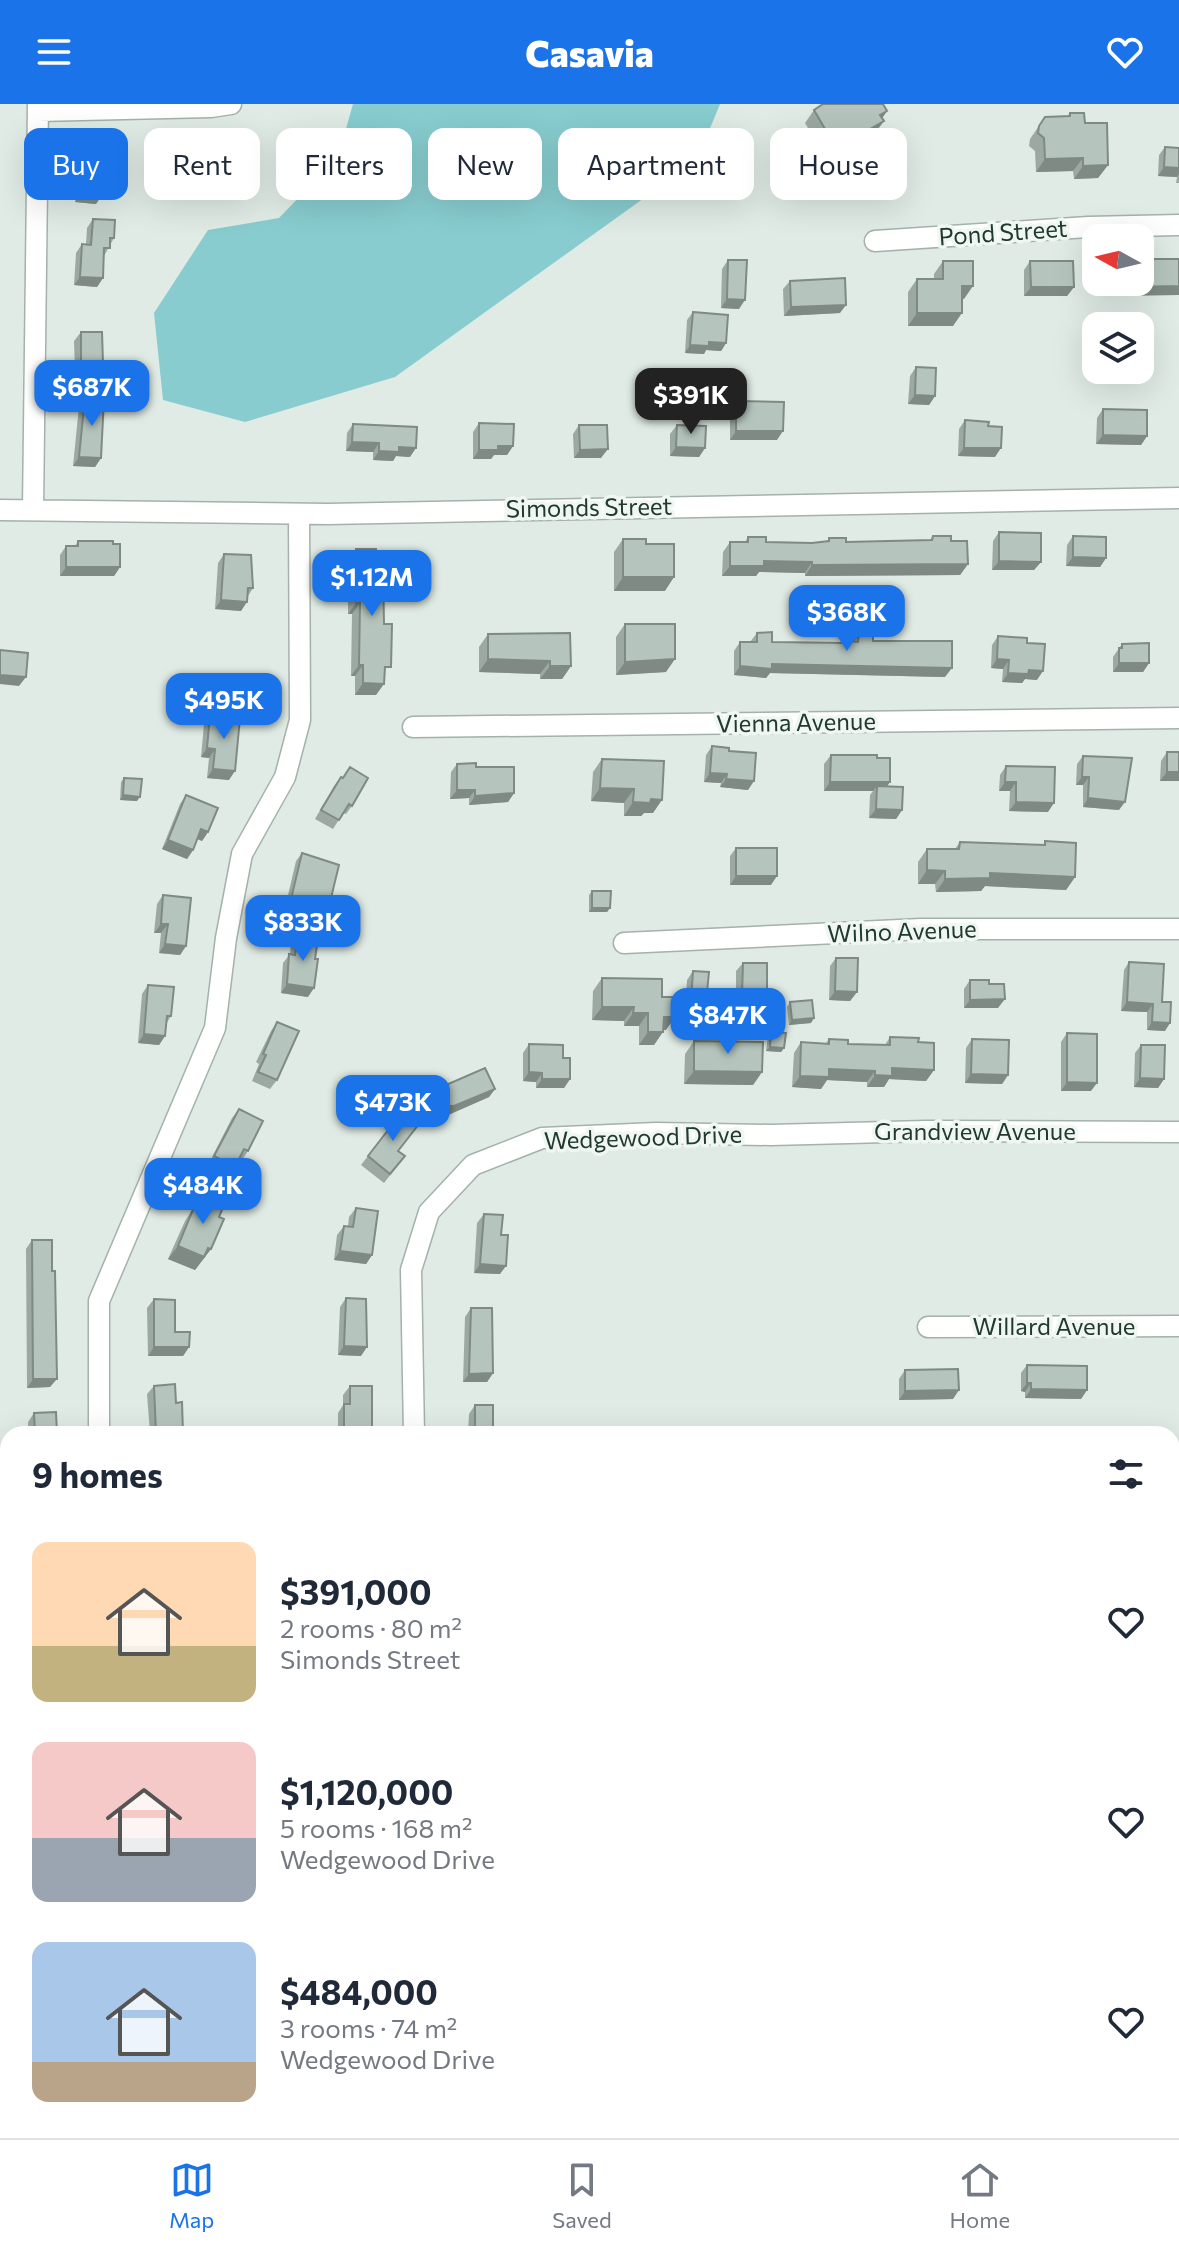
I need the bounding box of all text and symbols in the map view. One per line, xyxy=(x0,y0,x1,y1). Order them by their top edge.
icon: menu xyxy=(32,30,76,74)
text: Casavia xyxy=(525,30,654,74)
icon: heart xyxy=(1103,30,1147,74)
chip: Buy xyxy=(24,128,128,200)
chip: Rent xyxy=(144,128,260,200)
chip: Filters xyxy=(276,128,412,200)
chip: New xyxy=(428,128,542,200)
chip: Apartment xyxy=(558,128,754,200)
chip: House xyxy=(770,128,907,200)
street label: Pond Street xyxy=(938,213,1068,250)
north arrow xyxy=(1082,224,1154,296)
map controls xyxy=(1082,224,1154,384)
button: layers xyxy=(1082,312,1154,384)
pin: $687K xyxy=(36,360,148,428)
pin: $391K xyxy=(635,368,747,436)
text: $687K xyxy=(52,370,132,401)
text: $391K xyxy=(653,378,729,409)
street label: Simonds Street xyxy=(505,491,673,522)
pin: $1.12M xyxy=(307,550,437,618)
text: $1.12M xyxy=(330,560,414,591)
pin: $368K xyxy=(791,585,903,653)
text: $368K xyxy=(807,595,887,626)
pin: $495K xyxy=(168,673,280,741)
text: $495K xyxy=(184,683,264,714)
street label: Vienna Avenue xyxy=(716,706,876,737)
pin: $833K xyxy=(247,895,359,963)
text: $833K xyxy=(263,905,343,936)
street label: Wilno Avenue xyxy=(827,913,977,948)
pin: $847K xyxy=(672,988,784,1056)
text: $847K xyxy=(689,998,767,1029)
pin: $473K xyxy=(337,1075,449,1143)
text: $473K xyxy=(354,1085,432,1116)
street label: Grandview Avenue xyxy=(874,1116,1076,1145)
street label: Wedgewood Drive xyxy=(543,1119,743,1154)
pin: $484K xyxy=(147,1158,259,1226)
text: $484K xyxy=(162,1168,244,1199)
street label: Willard Avenue xyxy=(972,1311,1136,1340)
icon: filters xyxy=(1104,1452,1148,1496)
text: 9 homes xyxy=(32,1453,163,1495)
text: $391,000 xyxy=(280,1570,432,1612)
icon: home xyxy=(96,1574,192,1670)
icon: heart xyxy=(1104,1600,1148,1644)
text: 2 rooms · 80 m² xyxy=(280,1612,462,1643)
text: Simonds Street xyxy=(280,1643,460,1674)
text: $1,120,000 xyxy=(280,1770,453,1812)
icon: home xyxy=(96,1774,192,1870)
icon: heart xyxy=(1104,1800,1148,1844)
text: 5 rooms · 168 m² xyxy=(280,1812,472,1843)
text: Wedgewood Drive xyxy=(280,1843,495,1874)
text: $484,000 xyxy=(280,1970,438,2012)
icon: home xyxy=(96,1974,192,2070)
icon: heart xyxy=(1104,2000,1148,2044)
text: 3 rooms · 74 m² xyxy=(280,2012,457,2043)
text: Wedgewood Drive xyxy=(280,2043,495,2074)
tab: Map xyxy=(169,2158,214,2233)
tab: Saved xyxy=(552,2158,612,2233)
tab: Home xyxy=(950,2158,1010,2233)

